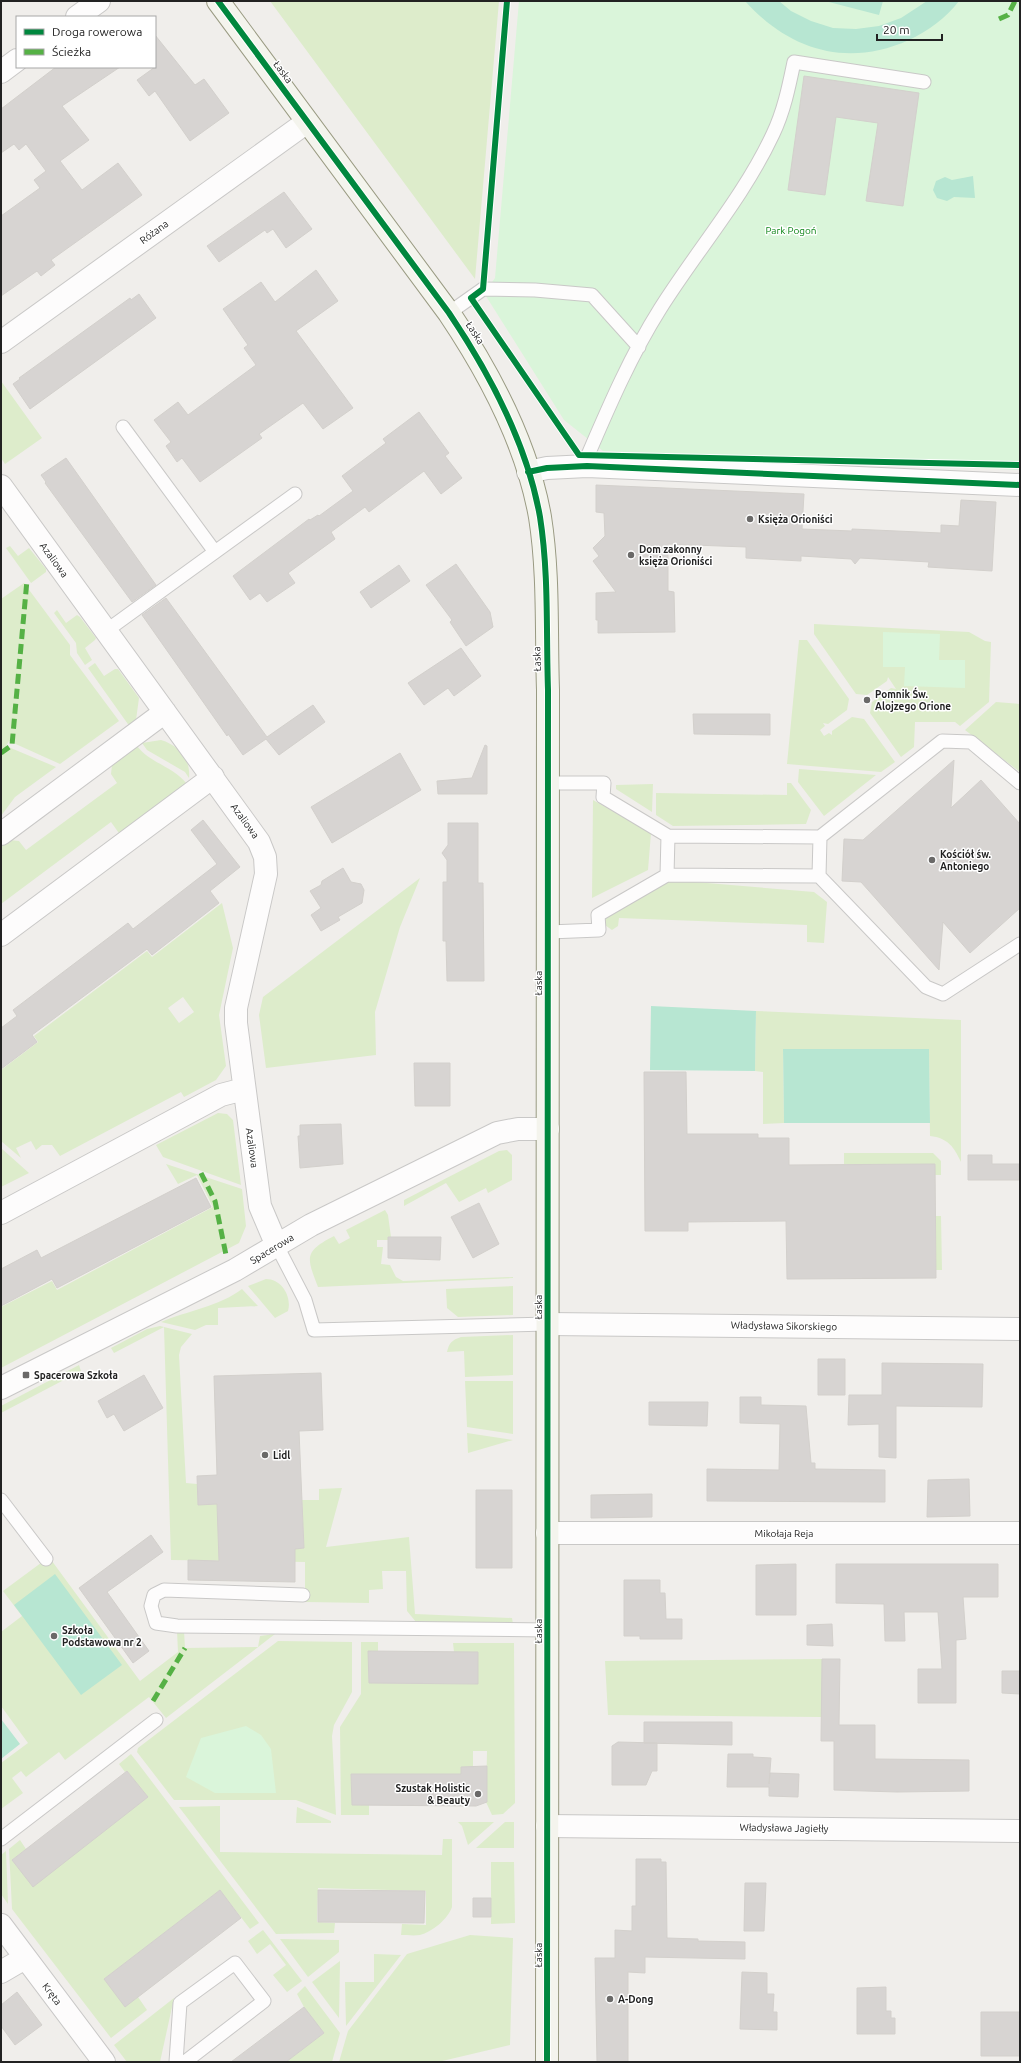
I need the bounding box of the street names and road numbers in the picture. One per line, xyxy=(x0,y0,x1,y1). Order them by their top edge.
street label: Łaska xyxy=(271,59,295,85)
street label: Różana xyxy=(138,218,170,246)
street label: Łaska xyxy=(464,320,486,346)
street label: Azaliowa xyxy=(38,541,70,579)
street label: Łaska xyxy=(531,646,543,672)
street label: Azaliowa xyxy=(229,802,261,840)
street label: Łaska xyxy=(533,971,544,995)
street label: Azaliowa xyxy=(244,1127,260,1169)
street label: Spacerowa xyxy=(248,1232,296,1266)
street label: Łaska xyxy=(533,1295,544,1319)
street label: Władysława Sikorskiego xyxy=(731,1320,837,1332)
street label: Mikołaja Reja xyxy=(755,1528,813,1539)
street label: Łaska xyxy=(533,1619,544,1643)
street label: Władysława Jagiełły xyxy=(739,1822,829,1834)
street label: Łaska xyxy=(533,1943,544,1967)
street label: Kręta xyxy=(40,1981,64,2007)

